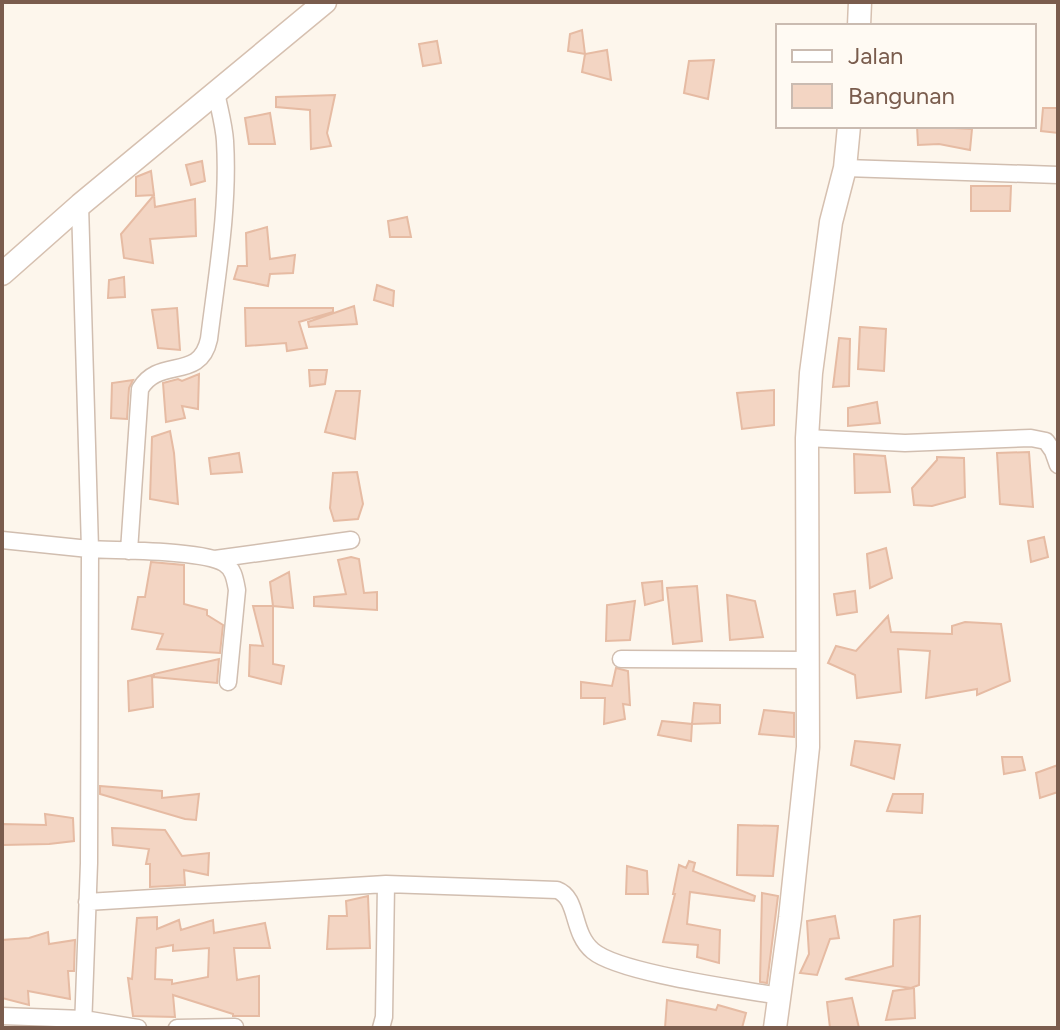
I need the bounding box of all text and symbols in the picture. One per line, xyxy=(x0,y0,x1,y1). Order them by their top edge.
legend xyxy=(776,24,1036,128)
text: Jalan xyxy=(848,41,904,70)
text: Bangunan xyxy=(848,81,955,110)

